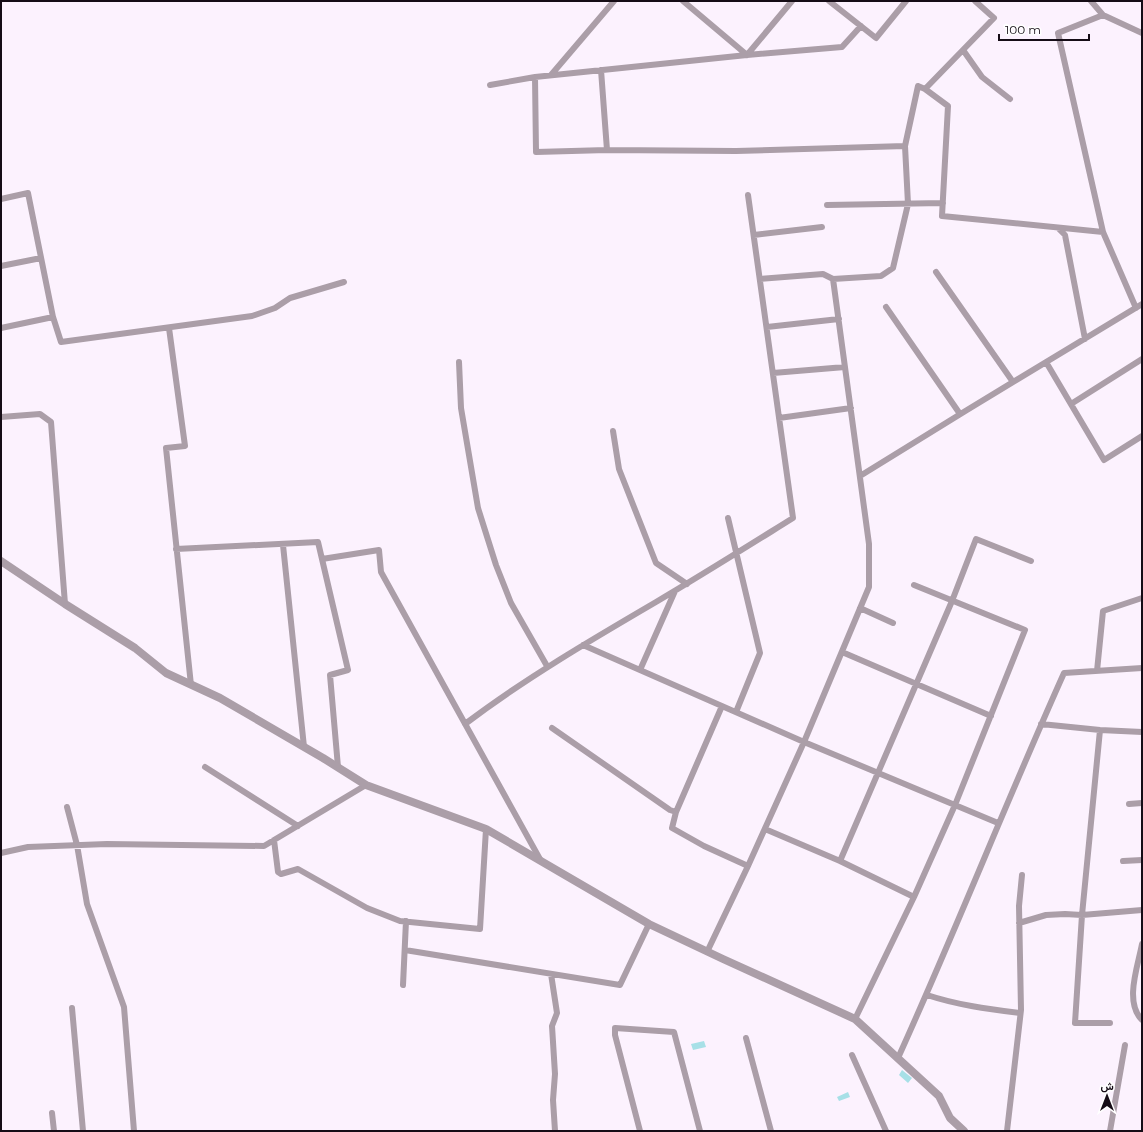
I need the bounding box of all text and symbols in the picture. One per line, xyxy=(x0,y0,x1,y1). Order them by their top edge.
scale bar xyxy=(999,16,1089,42)
text: 100 m xyxy=(1005,22,1041,37)
north arrow xyxy=(1087,1076,1127,1116)
text: ش xyxy=(1100,1079,1114,1093)

